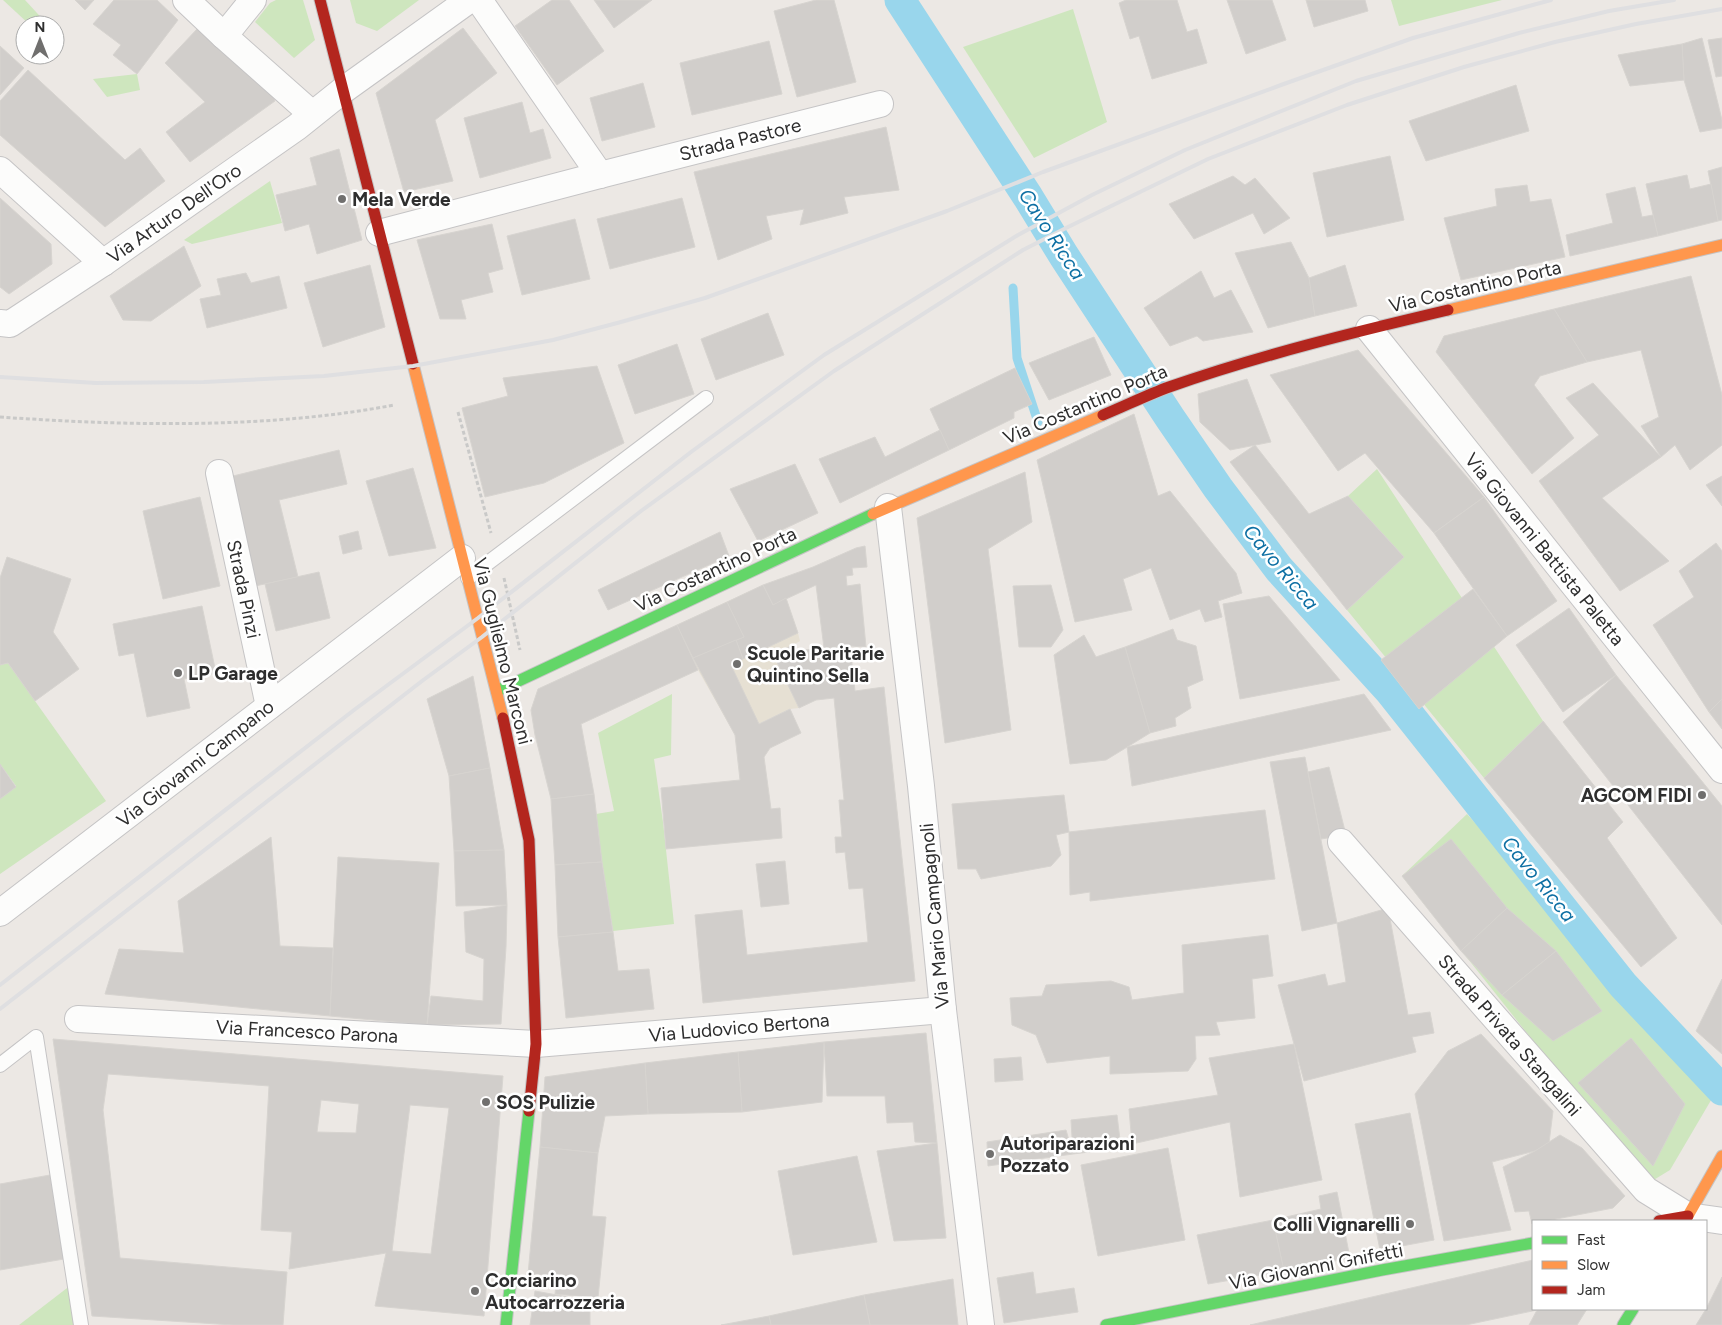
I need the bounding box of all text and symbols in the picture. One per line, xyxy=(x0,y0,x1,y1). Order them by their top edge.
north arrow xyxy=(15,15,65,65)
text: N xyxy=(35,19,45,36)
street label: Strada Pastore xyxy=(677,113,803,166)
street label: Via Arturo Dell'Oro xyxy=(103,158,246,268)
water label: Cavo Ricca xyxy=(1014,184,1090,284)
place label: Mela Verde xyxy=(352,188,451,211)
marker: Mela Verde xyxy=(336,193,348,205)
street label: Via Costantino Porta xyxy=(1387,255,1563,317)
street label: Via Costantino Porta xyxy=(1000,359,1171,449)
street label: Via Giovanni Battista Paletta xyxy=(1460,449,1629,650)
water label: Cavo Ricca xyxy=(1239,520,1324,615)
street label: Via Costantino Porta xyxy=(631,522,800,617)
street label: Strada Pinzi xyxy=(222,538,265,641)
street label: Via Guglielmo Marconi xyxy=(468,555,537,747)
place label: Scuole Paritarie Quintino Sella xyxy=(747,642,885,687)
marker: Scuole Paritarie Quintino Sella xyxy=(731,658,743,670)
place label: LP Garage xyxy=(188,662,278,685)
marker: LP Garage xyxy=(172,667,184,679)
street label: Via Giovanni Campano xyxy=(112,695,279,832)
place label: AGCOM FIDI xyxy=(1581,784,1692,807)
marker: AGCOM FIDI xyxy=(1696,789,1708,801)
street label: Via Mario Campagnoli xyxy=(915,822,954,1010)
water label: Cavo Ricca xyxy=(1497,831,1581,927)
street label: Strada Privata Stangalini xyxy=(1433,950,1586,1121)
street label: Via Ludovico Bertona xyxy=(648,1008,830,1047)
street label: Via Francesco Parona xyxy=(215,1015,399,1048)
place label: SOS Pulizie xyxy=(496,1091,595,1114)
marker: SOS Pulizie xyxy=(480,1096,492,1108)
place label: Autoriparazioni Pozzato xyxy=(1000,1132,1135,1177)
marker: Autoriparazioni Pozzato xyxy=(984,1148,996,1160)
place label: Colli Vignarelli xyxy=(1273,1213,1400,1236)
marker: Colli Vignarelli xyxy=(1404,1218,1416,1230)
legend xyxy=(1532,1220,1707,1310)
text: Fast xyxy=(1577,1231,1606,1249)
street label: Via Giovanni Gnifetti xyxy=(1227,1238,1405,1295)
text: Slow xyxy=(1577,1256,1610,1274)
place label: Corciarino Autocarrozzeria xyxy=(485,1269,625,1314)
text: Jam xyxy=(1577,1281,1605,1299)
marker: Corciarino Autocarrozzeria xyxy=(469,1285,481,1297)

